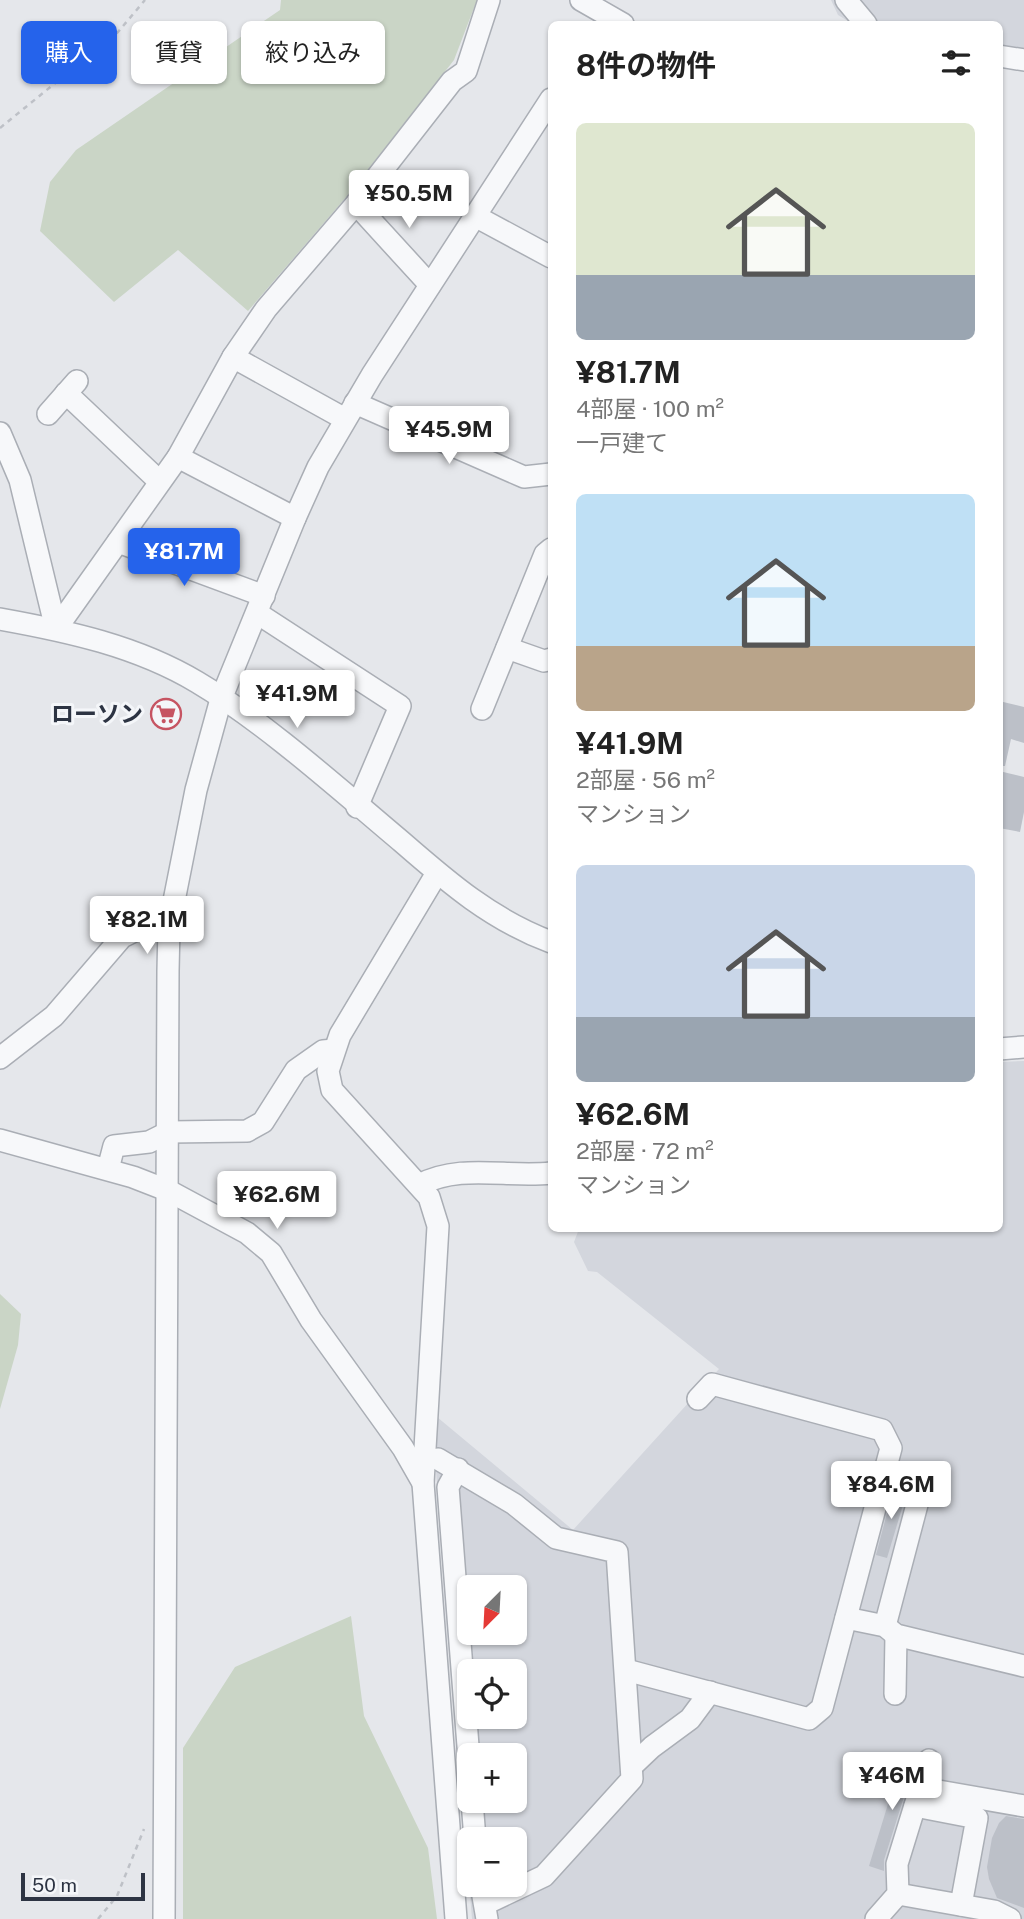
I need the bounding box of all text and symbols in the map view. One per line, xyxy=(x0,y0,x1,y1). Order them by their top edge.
chip: 購入 xyxy=(21,21,117,84)
chip: 賃貸 xyxy=(131,21,227,84)
chip: 絞り込み xyxy=(241,21,385,84)
icon: filters xyxy=(937,44,975,82)
text: 8件の物件 xyxy=(576,47,716,83)
icon: home xyxy=(713,169,839,295)
pin: ¥50.5M xyxy=(352,170,466,230)
text: ¥50.5M xyxy=(365,179,453,206)
text: ¥81.7M xyxy=(576,354,681,390)
text: 4部屋 · 100 m² xyxy=(576,395,724,422)
pin: ¥45.9M xyxy=(392,406,506,466)
text: ¥45.9M xyxy=(405,415,493,442)
text: 一戸建て xyxy=(576,429,668,456)
pin: ¥81.7M xyxy=(127,528,241,588)
text: ¥81.7M xyxy=(144,537,224,564)
icon: home xyxy=(713,540,839,666)
pin: ¥41.9M xyxy=(240,670,354,730)
text: ¥41.9M xyxy=(256,679,338,706)
supermarket icon: ローソン xyxy=(149,697,183,731)
place label: ローソン xyxy=(51,700,143,727)
text: ¥41.9M xyxy=(576,725,684,761)
text: 2部屋 · 56 m² xyxy=(576,766,715,793)
text: マンション xyxy=(576,800,691,827)
pin: ¥82.1M xyxy=(90,897,204,956)
text: ¥82.1M xyxy=(106,905,188,932)
icon: home xyxy=(713,911,839,1037)
text: ¥62.6M xyxy=(576,1096,690,1132)
text: 2部屋 · 72 m² xyxy=(576,1137,714,1164)
text: マンション xyxy=(576,1171,691,1198)
pin: ¥62.6M xyxy=(220,1172,334,1231)
text: ¥62.6M xyxy=(233,1180,321,1207)
pin: ¥84.6M xyxy=(834,1462,948,1521)
text: ¥84.6M xyxy=(847,1470,935,1497)
north arrow xyxy=(457,1575,527,1645)
map controls xyxy=(457,1575,527,1897)
button: locate xyxy=(457,1659,527,1729)
button: + xyxy=(457,1743,527,1813)
pin: ¥46M xyxy=(851,1752,933,1812)
text: ¥46M xyxy=(859,1761,925,1788)
button: − xyxy=(457,1827,527,1897)
scale bar xyxy=(21,1870,145,1902)
text: 50 m xyxy=(32,1874,77,1896)

